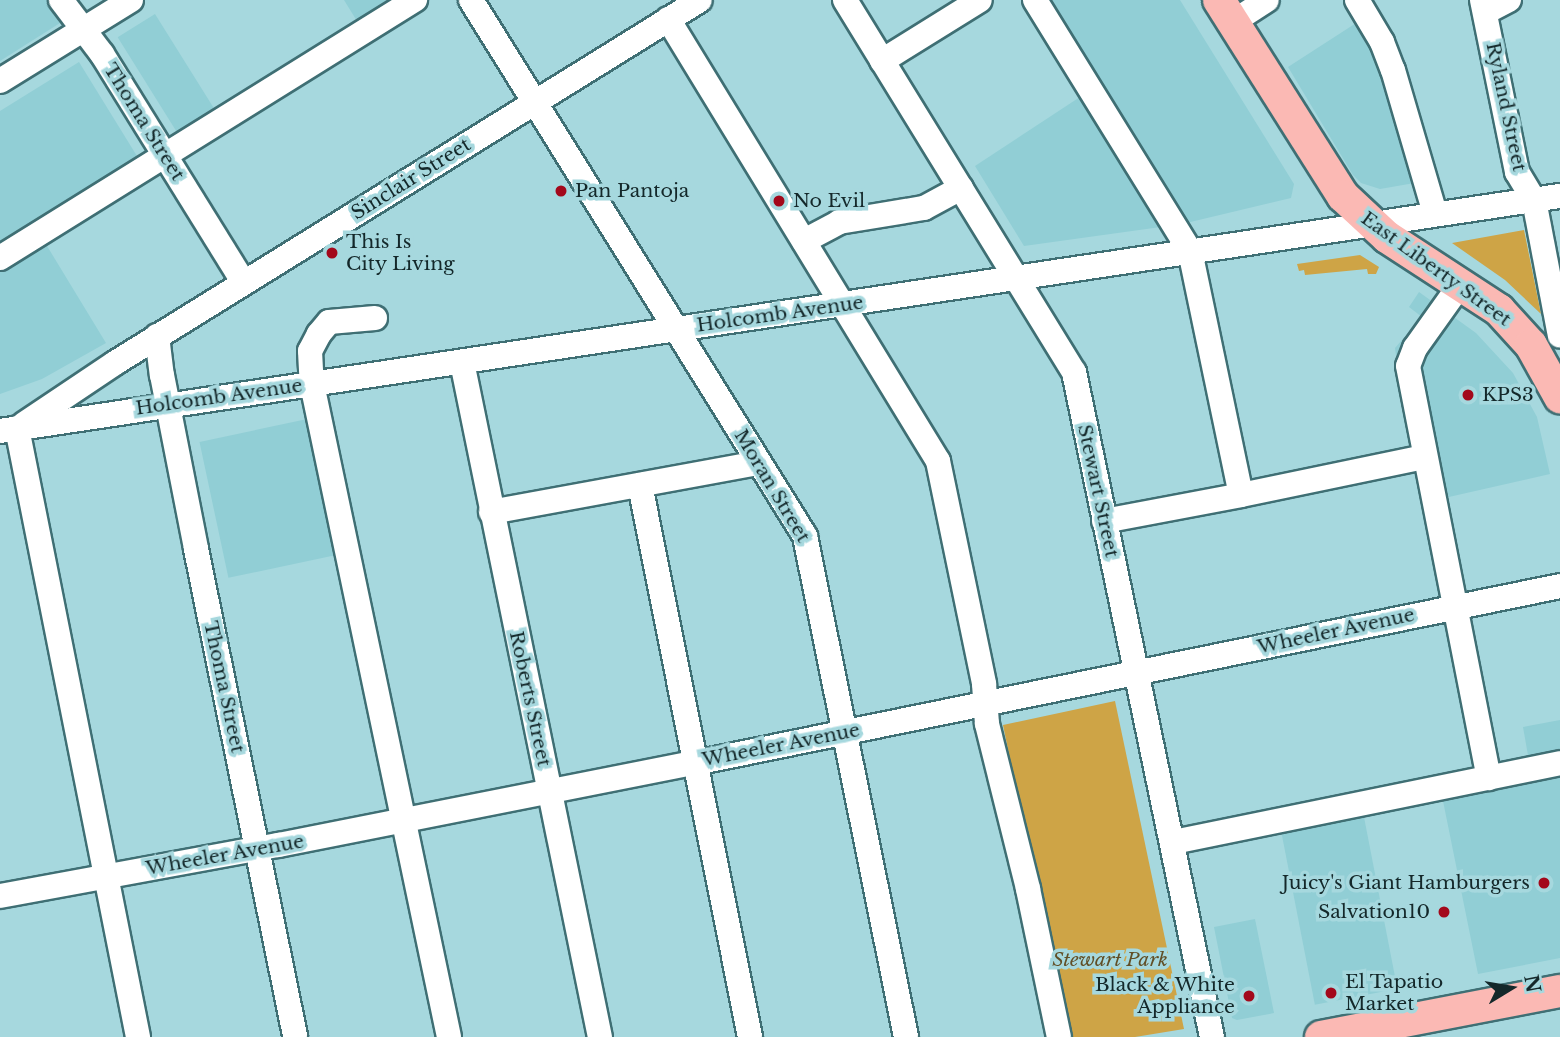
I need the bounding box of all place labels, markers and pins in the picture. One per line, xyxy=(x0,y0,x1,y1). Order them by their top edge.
place label: Pan Pantoja xyxy=(575,180,689,202)
marker: Pan Pantoja xyxy=(553,183,569,199)
place label: No Evil xyxy=(793,190,865,212)
marker: No Evil xyxy=(771,193,787,209)
place label: This Is City Living xyxy=(346,231,455,275)
marker: This Is City Living xyxy=(324,245,340,261)
place label: KPS3 xyxy=(1482,384,1534,406)
marker: KPS3 xyxy=(1460,387,1476,403)
place label: Juicy's Giant Hamburgers xyxy=(1282,872,1530,894)
marker: Juicy's Giant Hamburgers xyxy=(1536,875,1552,891)
place label: Salvation10 xyxy=(1318,901,1430,923)
marker: Salvation10 xyxy=(1436,904,1452,920)
place label: El Tapatio Market xyxy=(1345,971,1444,1015)
place label: Black & White Appliance xyxy=(1094,974,1235,1018)
marker: El Tapatio Market xyxy=(1323,985,1339,1001)
marker: Black & White Appliance xyxy=(1241,988,1257,1004)

